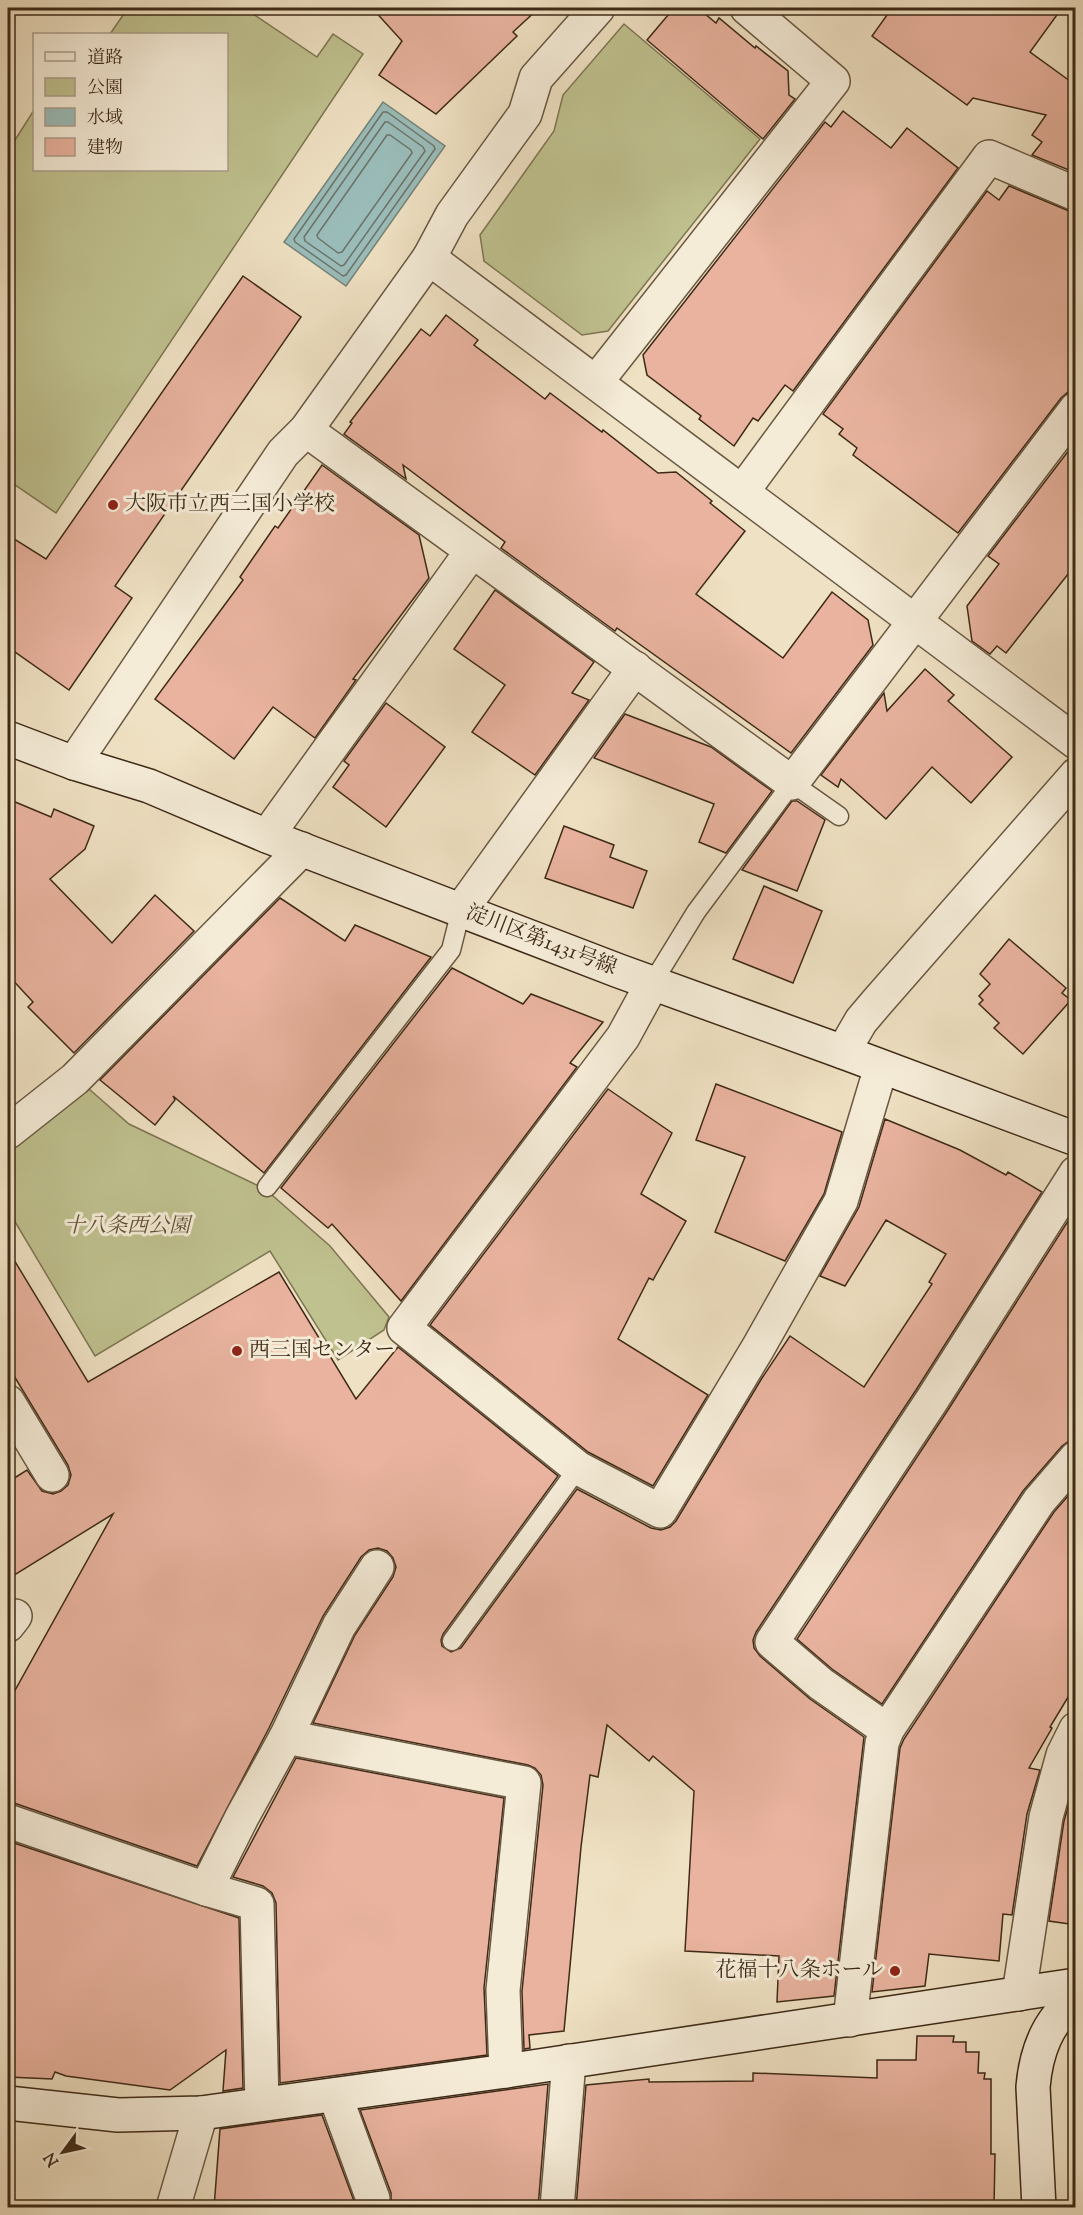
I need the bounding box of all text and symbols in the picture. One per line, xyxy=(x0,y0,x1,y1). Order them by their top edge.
legend xyxy=(33,33,228,171)
text: 道路 xyxy=(87,46,123,72)
text: 公園 xyxy=(87,76,123,102)
text: 水域 xyxy=(87,106,123,132)
text: 建物 xyxy=(87,136,123,162)
place label: 大阪市立西三国小学校 xyxy=(125,490,335,520)
marker: 大阪市立西三国小学校 xyxy=(106,498,120,512)
street label: 淀川区第1431号線 xyxy=(461,898,621,984)
park label: 十八条西公園 xyxy=(64,1212,193,1242)
place label: 西三国センター xyxy=(249,1336,395,1366)
marker: 西三国センター xyxy=(230,1344,244,1358)
place label: 花福十八条ホール xyxy=(715,1956,883,1986)
marker: 花福十八条ホール xyxy=(888,1964,902,1978)
north arrow xyxy=(33,2122,93,2182)
text: N xyxy=(39,2147,66,2170)

